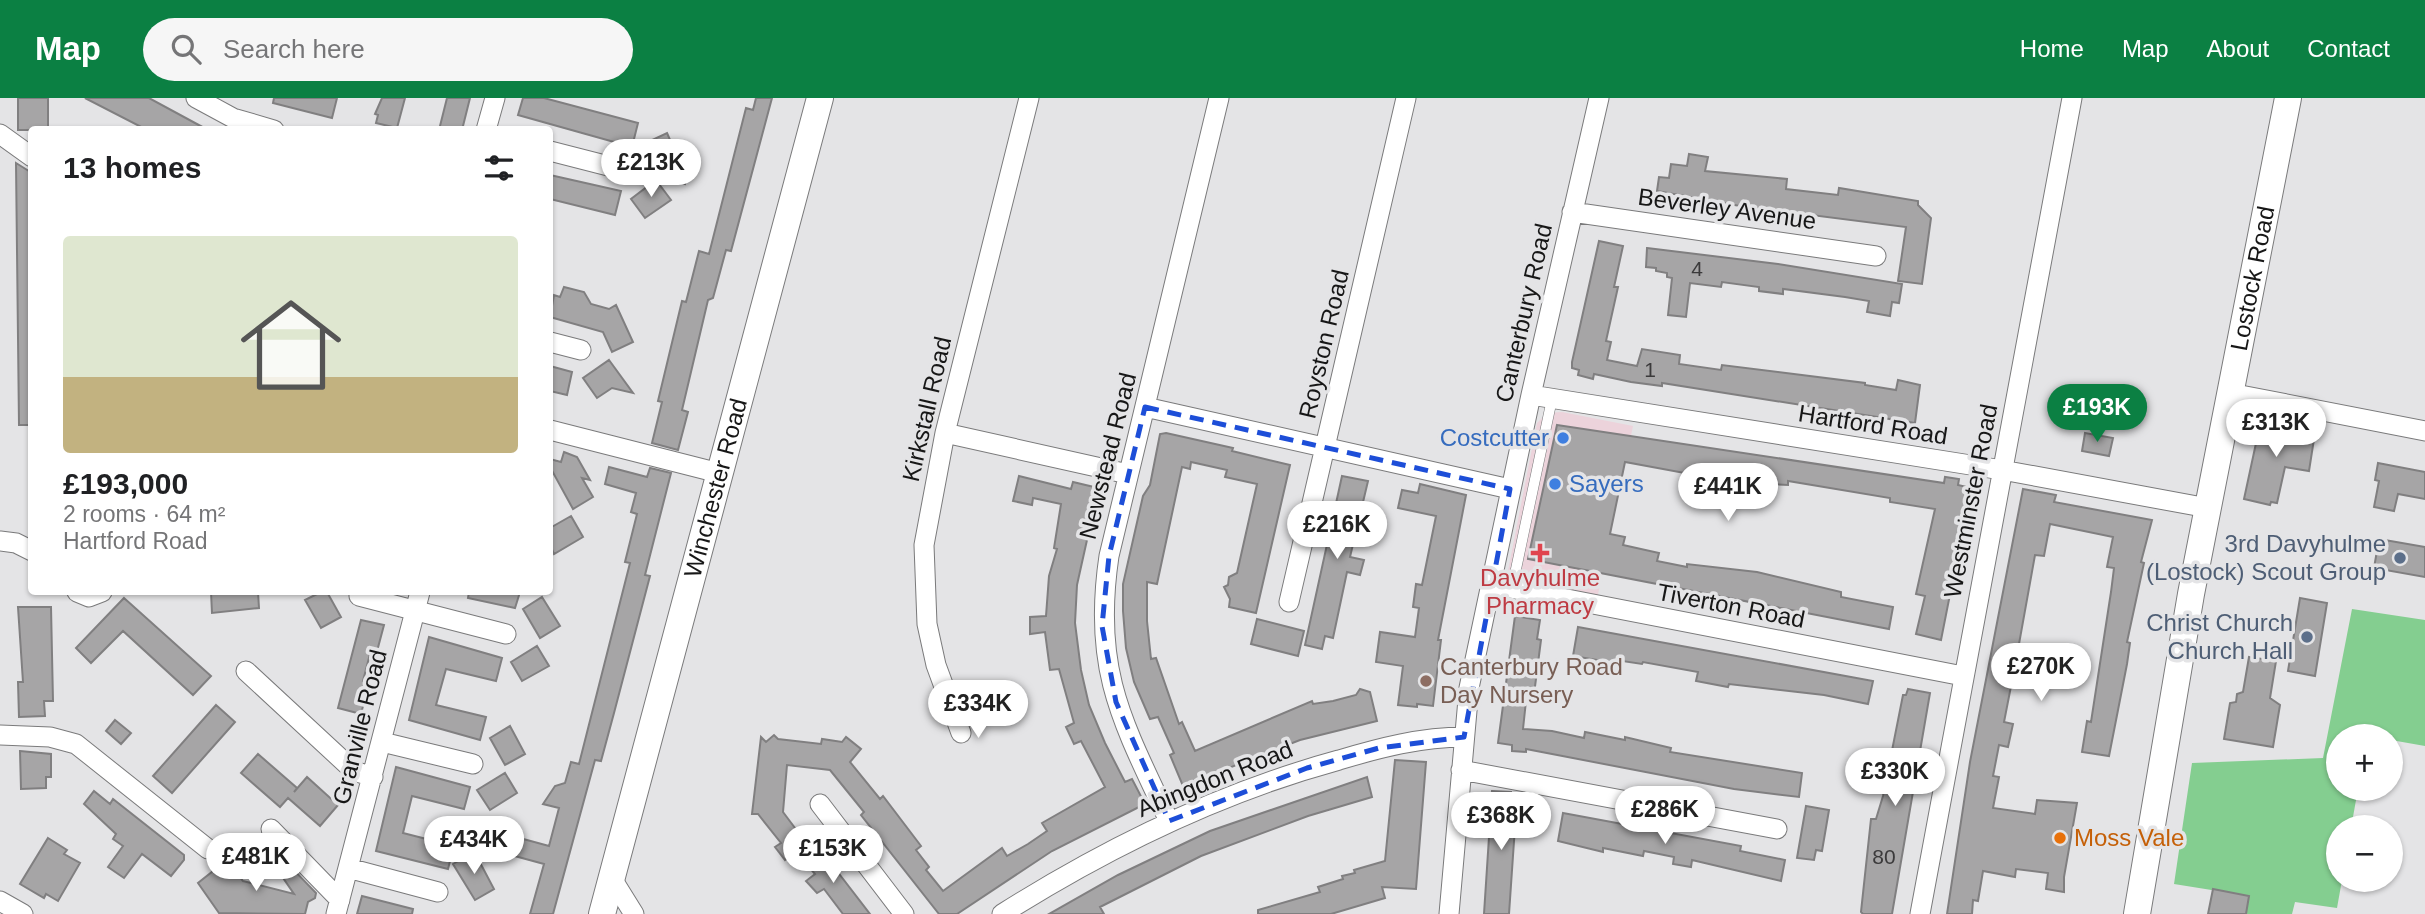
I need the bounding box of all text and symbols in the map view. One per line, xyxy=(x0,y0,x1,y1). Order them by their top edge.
search box xyxy=(143,18,633,81)
text: Map xyxy=(35,30,101,67)
icon: search xyxy=(167,30,205,68)
text: Search here xyxy=(223,34,365,64)
text: Home xyxy=(2020,35,2084,62)
text: Map xyxy=(2122,35,2169,62)
text: About xyxy=(2207,35,2269,62)
text: Contact xyxy=(2307,35,2390,62)
pin: £213K xyxy=(602,140,700,199)
icon: filters xyxy=(480,149,518,187)
text: £213K xyxy=(617,149,685,175)
text: 13 homes xyxy=(63,151,201,184)
street label: Beverley Avenue xyxy=(1636,183,1818,234)
street label: Lostock Road xyxy=(2225,204,2280,353)
street label: Canterbury Road xyxy=(1490,221,1557,405)
house number: 4 xyxy=(1691,257,1703,280)
street label: Royston Road xyxy=(1293,267,1354,421)
icon: home xyxy=(228,282,354,408)
street label: Kirkstall Road xyxy=(897,334,956,484)
house number: 1 xyxy=(1644,358,1656,381)
street label: Newstead Road xyxy=(1074,370,1141,542)
pin: £193K xyxy=(2048,384,2146,444)
text: £193K xyxy=(2063,394,2131,420)
street label: Winchester Road xyxy=(679,395,752,580)
street label: Hartford Road xyxy=(1797,399,1950,450)
pin: £313K xyxy=(2227,400,2325,459)
street label: Westminster Road xyxy=(1938,402,2003,600)
text: £313K xyxy=(2242,409,2310,435)
place label: Costcutter xyxy=(1440,424,1549,451)
marker: Costcutter xyxy=(1555,430,1571,446)
pin: £441K xyxy=(1679,464,1777,523)
text: £193,000 xyxy=(63,467,188,500)
place label: Sayers xyxy=(1569,470,1644,497)
text: £441K xyxy=(1694,473,1762,499)
marker: Sayers xyxy=(1547,476,1563,492)
text: 2 rooms · 64 m² xyxy=(63,501,225,527)
pin: £216K xyxy=(1288,502,1386,561)
text: £216K xyxy=(1303,511,1371,537)
text: Hartford Road xyxy=(63,528,207,554)
place label: 3rd Davyhulme (Lostock) Scout Group xyxy=(2146,530,2386,585)
marker: Davyhulme Pharmacy xyxy=(1532,545,1548,561)
marker: 3rd Davyhulme (Lostock) Scout Group xyxy=(2392,550,2408,566)
place label: Davyhulme Pharmacy xyxy=(1480,564,1600,619)
street label: Tiverton Road xyxy=(1655,578,1807,633)
place label: Christ Church Church Hall xyxy=(2146,609,2293,664)
marker: Christ Church Church Hall xyxy=(2299,629,2315,645)
pin: £270K xyxy=(1992,644,2090,703)
street label: Granville Road xyxy=(327,647,392,807)
place label: Canterbury Road Day Nursery xyxy=(1440,653,1623,708)
text: £270K xyxy=(2007,653,2075,679)
marker: Canterbury Road Day Nursery xyxy=(1418,673,1434,689)
pin: £334K xyxy=(929,680,1027,740)
text: £334K xyxy=(944,690,1012,716)
map controls xyxy=(2326,724,2403,892)
button: + xyxy=(2326,724,2403,801)
street label: Abingdon Road xyxy=(1133,735,1297,822)
pin: £330K xyxy=(1846,748,1944,808)
text: £330K xyxy=(1861,758,1929,784)
pin: £286K xyxy=(1616,786,1714,846)
pin: £368K xyxy=(1452,792,1550,852)
text: £286K xyxy=(1631,796,1699,822)
text: £368K xyxy=(1467,802,1535,828)
button: − xyxy=(2326,815,2403,892)
pin: £434K xyxy=(425,816,523,876)
place label: Moss Vale xyxy=(2074,824,2184,851)
text: £434K xyxy=(440,826,508,852)
pin: £153K xyxy=(784,826,882,885)
marker: Moss Vale xyxy=(2052,830,2068,846)
pin: £481K xyxy=(207,834,305,893)
text: £153K xyxy=(799,835,867,861)
text: £481K xyxy=(222,843,290,869)
house number: 80 xyxy=(1872,845,1896,868)

